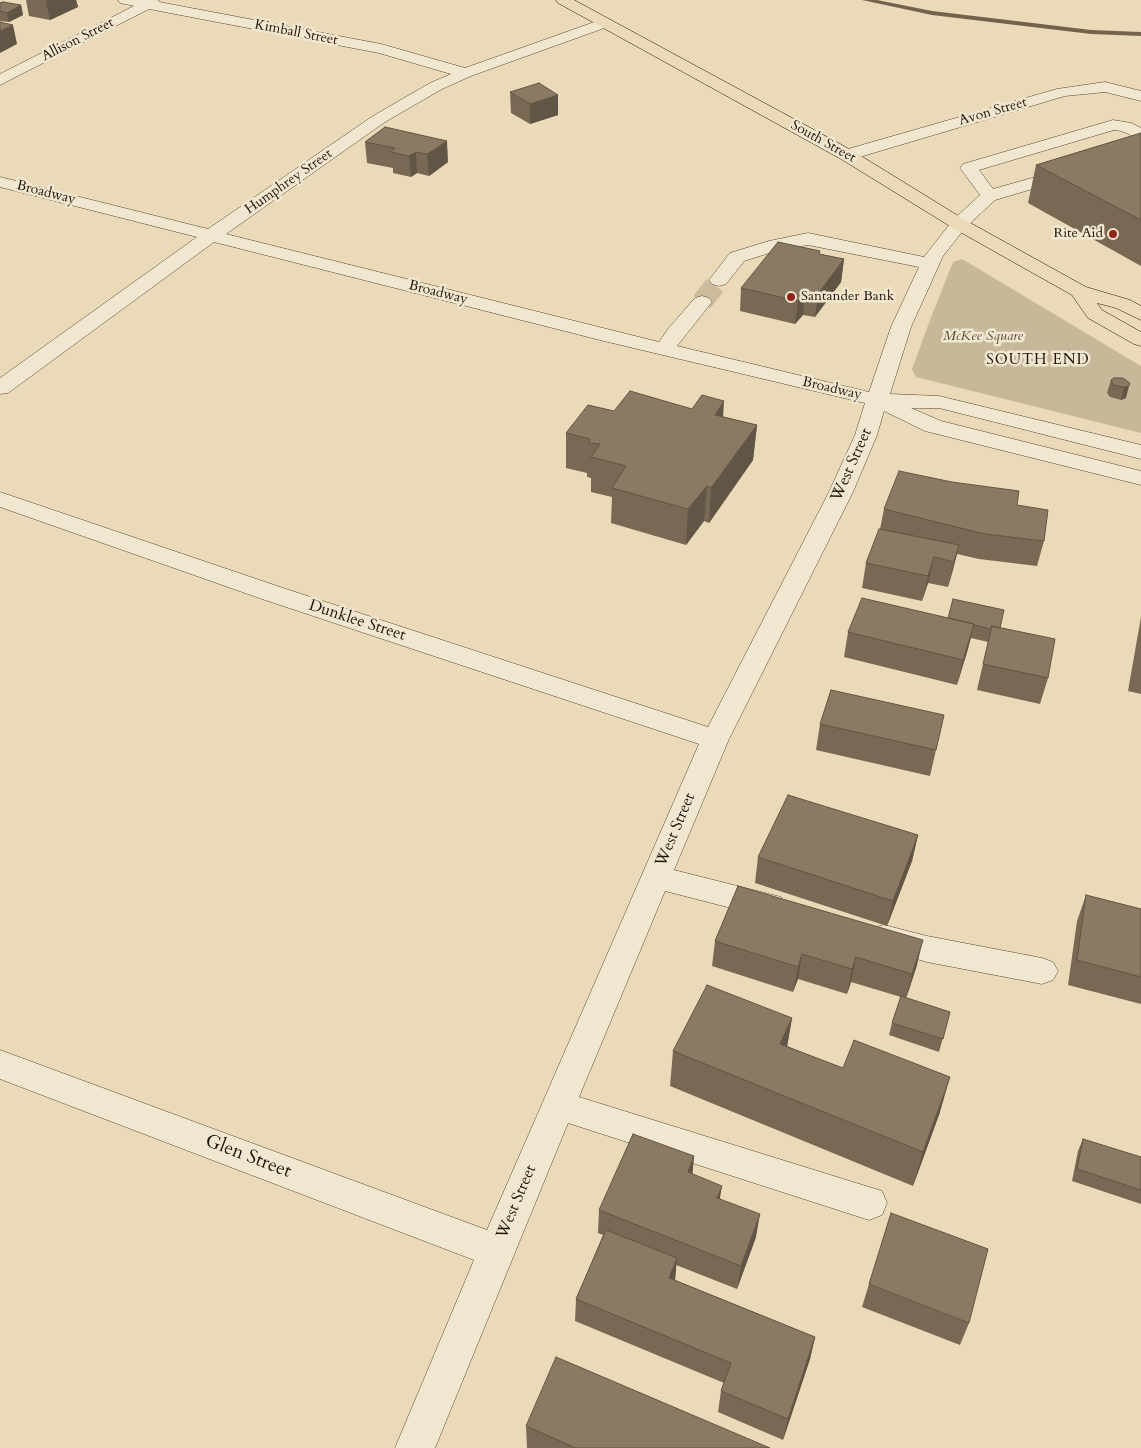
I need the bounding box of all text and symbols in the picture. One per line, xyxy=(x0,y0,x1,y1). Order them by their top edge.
street label: Allison Street xyxy=(39,15,117,65)
street label: Kimball Street xyxy=(253,17,339,49)
street label: Avon Street xyxy=(957,94,1029,130)
street label: South Street xyxy=(788,117,858,167)
street label: Humphrey Street xyxy=(242,146,336,218)
street label: Broadway xyxy=(15,178,77,208)
place label: Rite Aid xyxy=(1053,226,1103,242)
marker: Rite Aid xyxy=(1107,228,1119,240)
street label: Broadway xyxy=(407,278,469,308)
place label: Santander Bank xyxy=(801,289,894,305)
marker: Santander Bank xyxy=(785,291,797,303)
park label: McKee Square xyxy=(943,329,1023,345)
district label: SOUTH END xyxy=(985,352,1091,370)
street label: Broadway xyxy=(801,374,863,404)
street label: West Street xyxy=(827,425,877,505)
street label: Dunklee Street xyxy=(306,596,408,646)
street label: West Street xyxy=(652,790,700,870)
street label: Glen Street xyxy=(202,1130,294,1184)
street label: West Street xyxy=(493,1162,541,1242)

